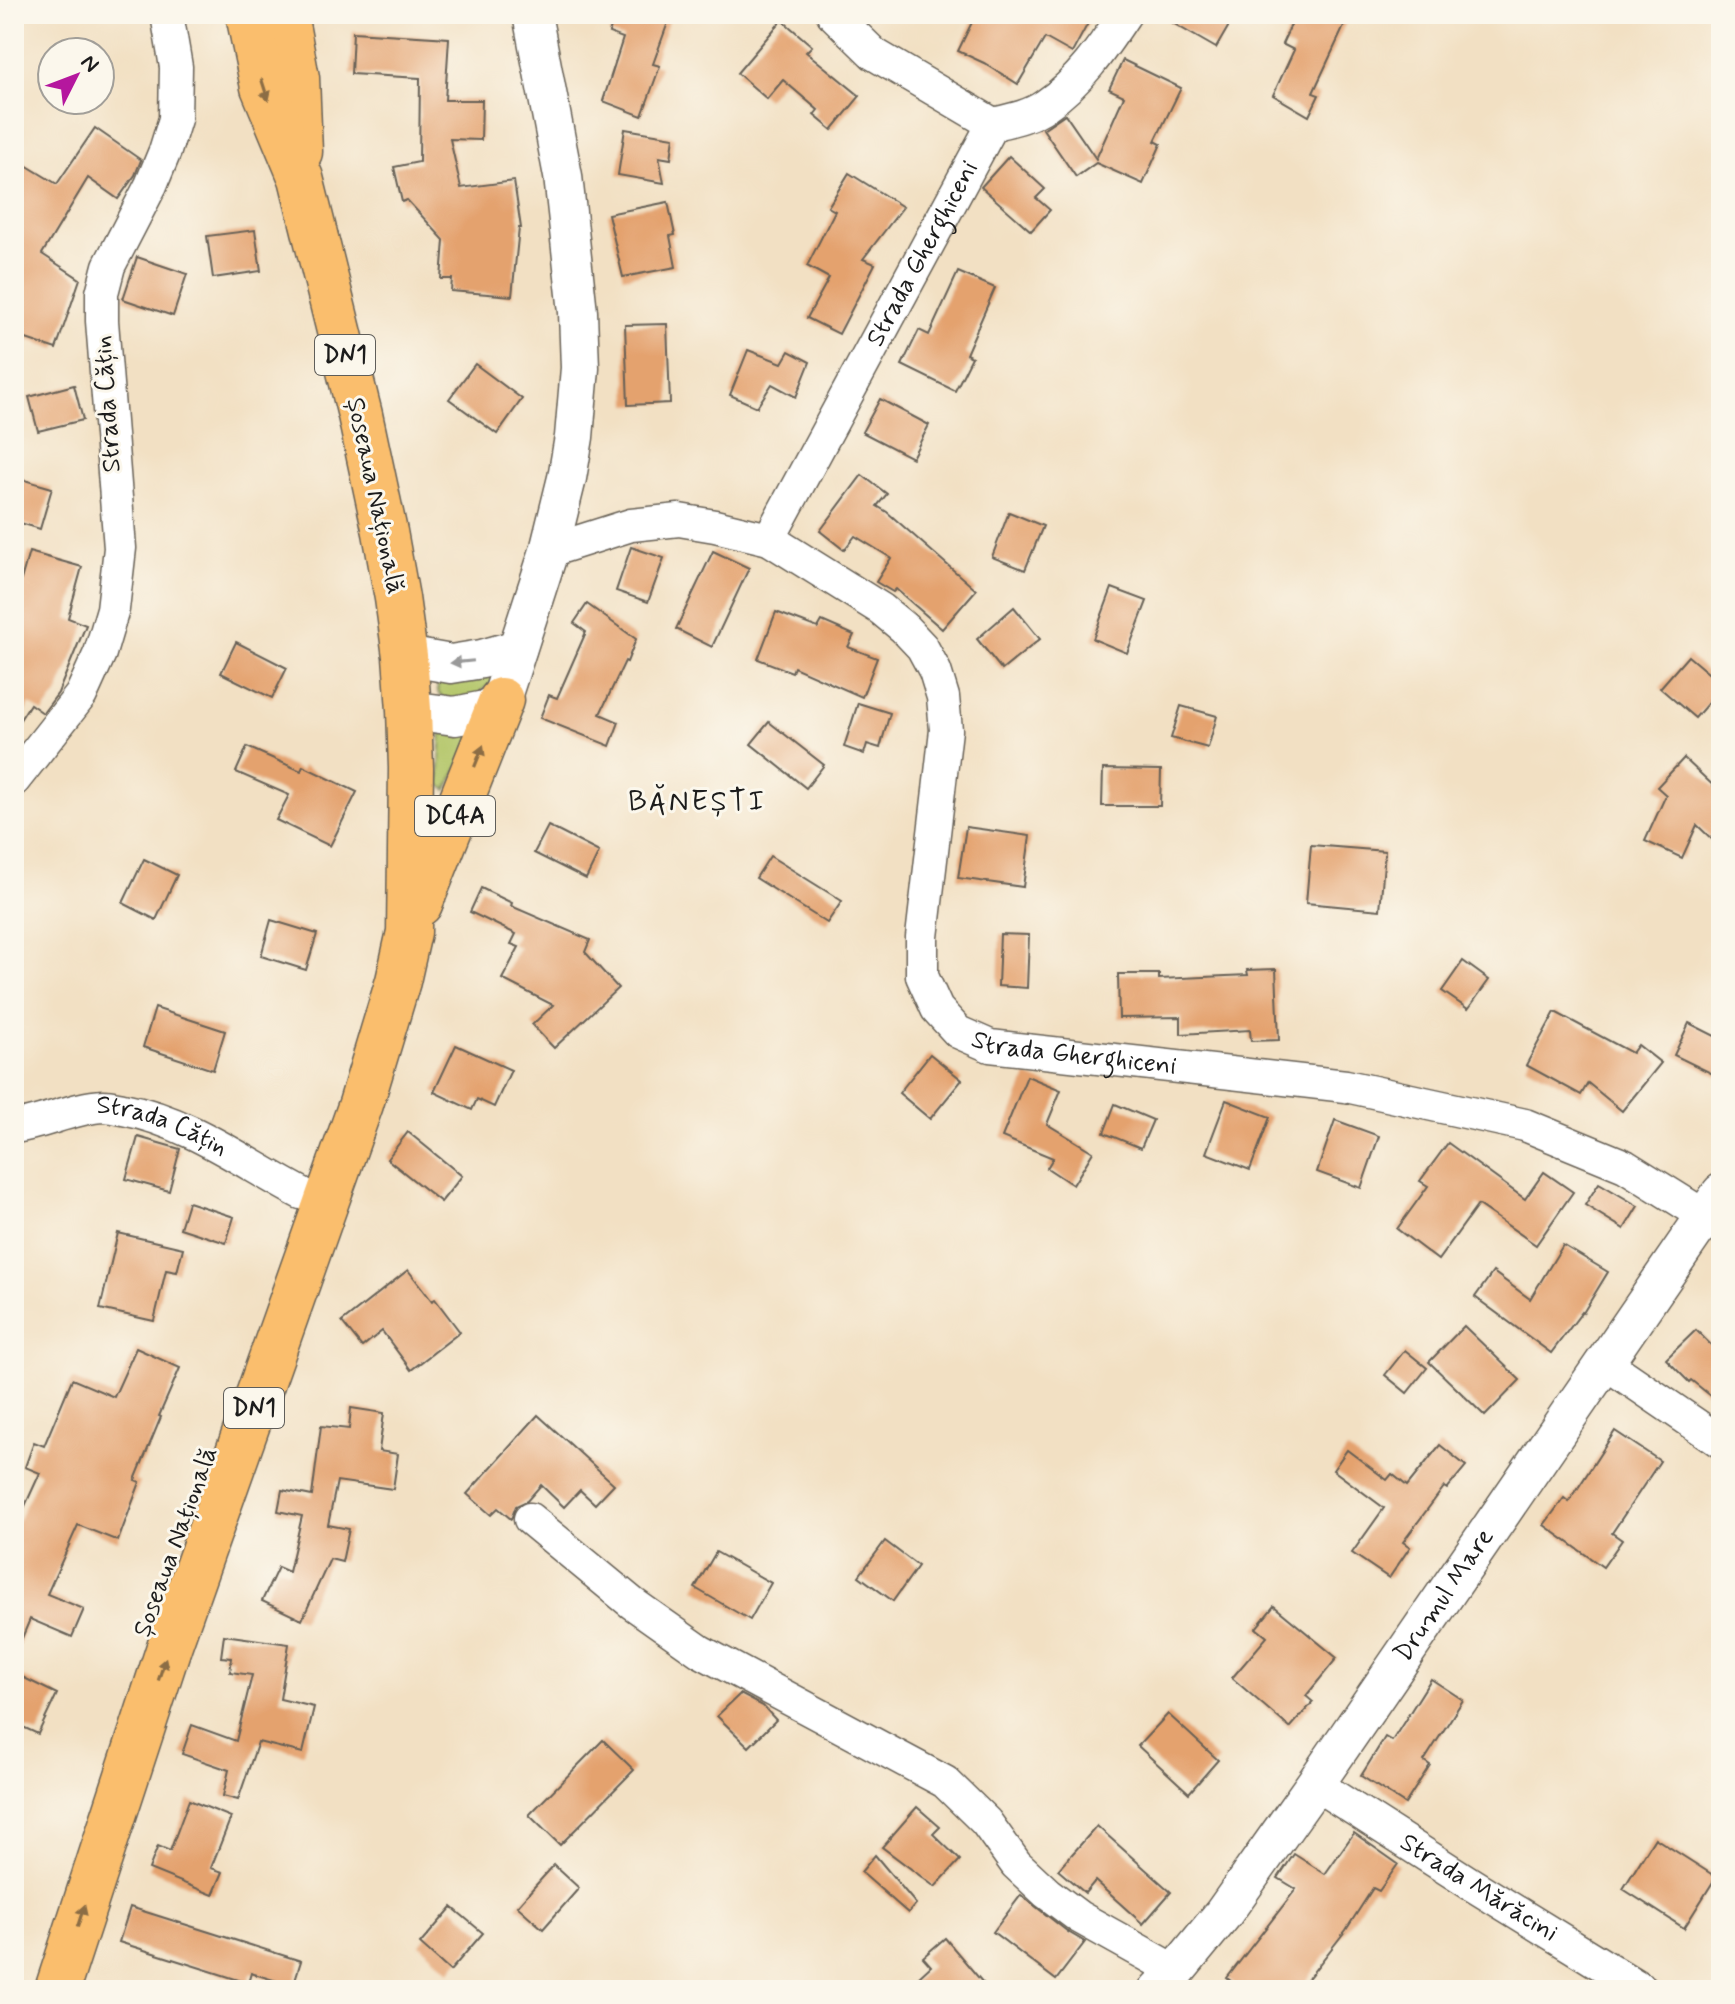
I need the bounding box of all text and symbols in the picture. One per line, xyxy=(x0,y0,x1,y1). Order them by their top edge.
north arrow xyxy=(36,36,116,116)
text: N xyxy=(74,49,105,79)
one-way arrow xyxy=(260,78,272,102)
street label: Strada Gherghiceni xyxy=(859,155,987,353)
street label: Strada Cățin xyxy=(86,334,130,474)
road number: DN1 xyxy=(315,335,375,375)
street label: Șoseaua Națională xyxy=(338,395,412,597)
one-way arrow xyxy=(449,655,474,668)
one-way arrow xyxy=(473,744,486,768)
district label: BĂNEȘTI xyxy=(628,782,766,821)
road number: DC4A xyxy=(415,796,495,836)
street label: Strada Gherghiceni xyxy=(966,1023,1178,1084)
street label: Strada Cățin xyxy=(96,1089,234,1165)
road number: DN1 xyxy=(224,1388,284,1428)
street label: Șoseaua Națională xyxy=(126,1442,226,1642)
street label: Drumul Mare xyxy=(1387,1522,1502,1669)
one-way arrow xyxy=(156,1656,168,1680)
street label: Strada Mărăcini xyxy=(1393,1826,1564,1950)
one-way arrow xyxy=(75,1903,87,1927)

